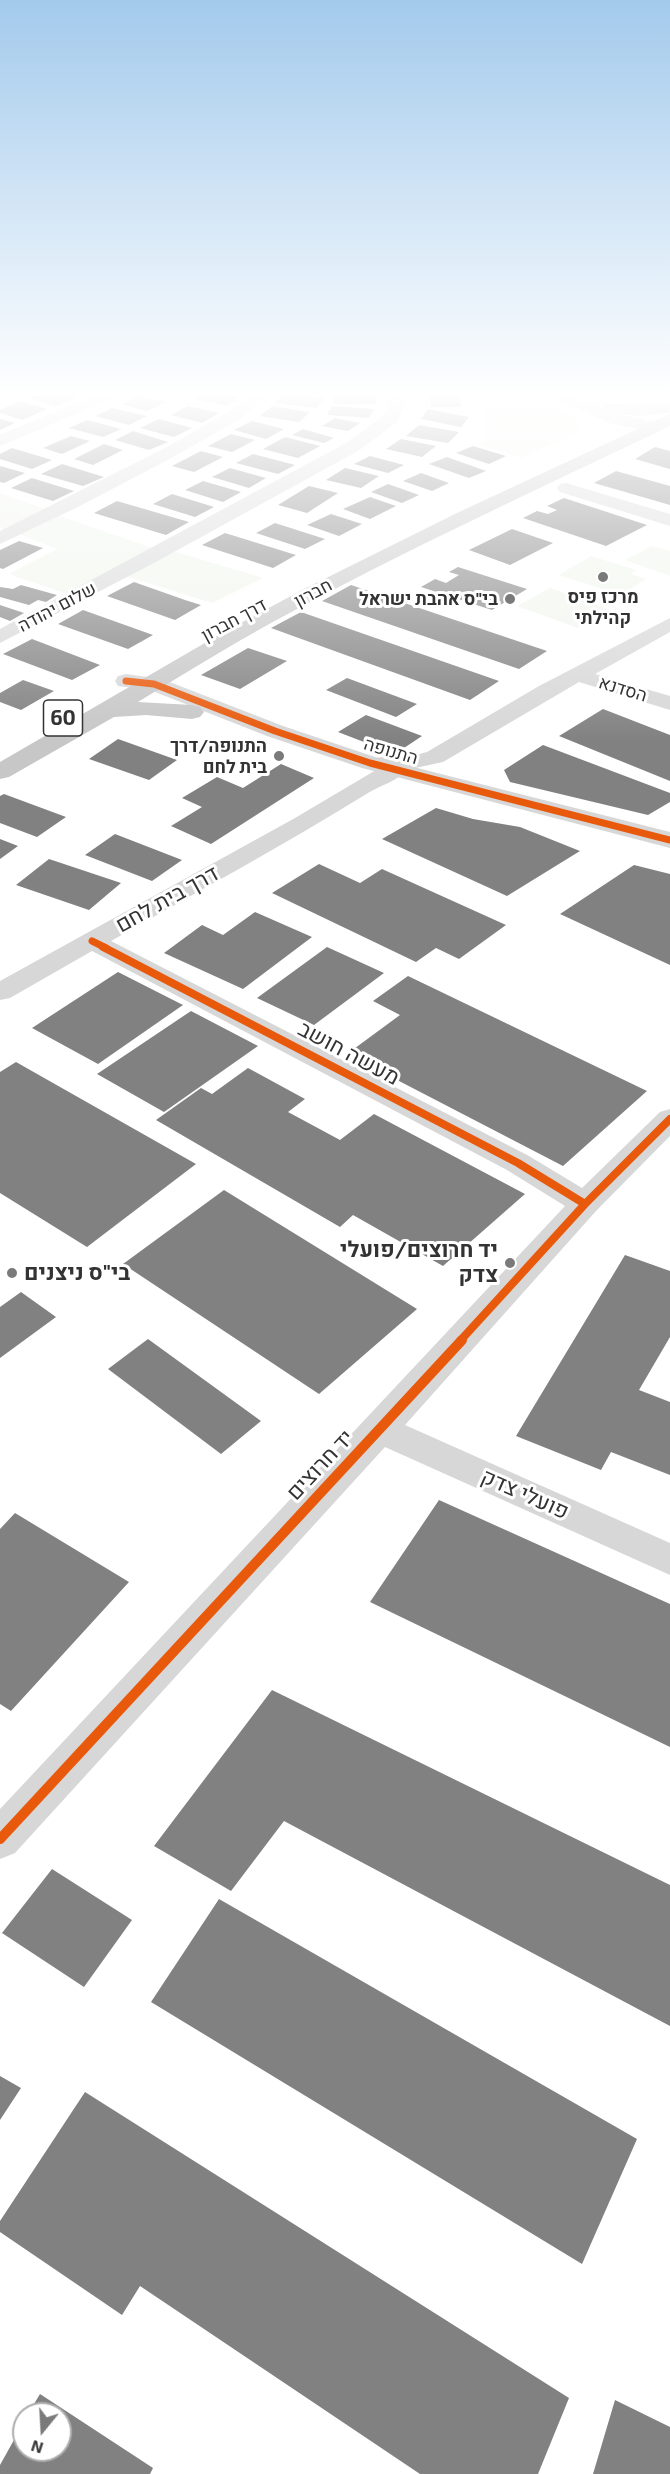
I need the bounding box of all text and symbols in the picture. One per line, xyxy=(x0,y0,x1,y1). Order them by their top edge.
marker: מרכז פיס קהילתי xyxy=(596,570,610,584)
street label: חברון xyxy=(290,574,336,612)
street label: שלום יהודה xyxy=(14,577,100,637)
place label: מרכז פיס קהילתי xyxy=(567,586,639,628)
place label: בי"ס אהבת ישראל xyxy=(359,588,498,610)
marker: בי"ס אהבת ישראל xyxy=(503,592,517,606)
street label: דרך חברון xyxy=(198,594,270,646)
street label: הסדנא xyxy=(596,671,650,707)
road number: 60 xyxy=(44,700,82,736)
street label: התנופה xyxy=(361,733,421,769)
place label: התנופה/דרך בית לחם xyxy=(170,735,267,777)
marker: התנופה/דרך בית לחם xyxy=(272,749,286,763)
street label: דרך בית לחם xyxy=(111,860,223,938)
street label: מעשה חושב xyxy=(294,1015,404,1091)
place label: יד חרוצים/פועלי צדק xyxy=(340,1237,498,1288)
marker: יד חרוצים/פועלי צדק xyxy=(503,1256,517,1270)
place label: בי"ס ניצנים xyxy=(24,1260,130,1286)
marker: בי"ס ניצנים xyxy=(5,1266,19,1280)
street label: יד חרוצים xyxy=(281,1424,359,1506)
street label: פועלי צדק xyxy=(477,1463,573,1525)
north arrow xyxy=(12,2402,72,2462)
text: N xyxy=(28,2437,45,2459)

